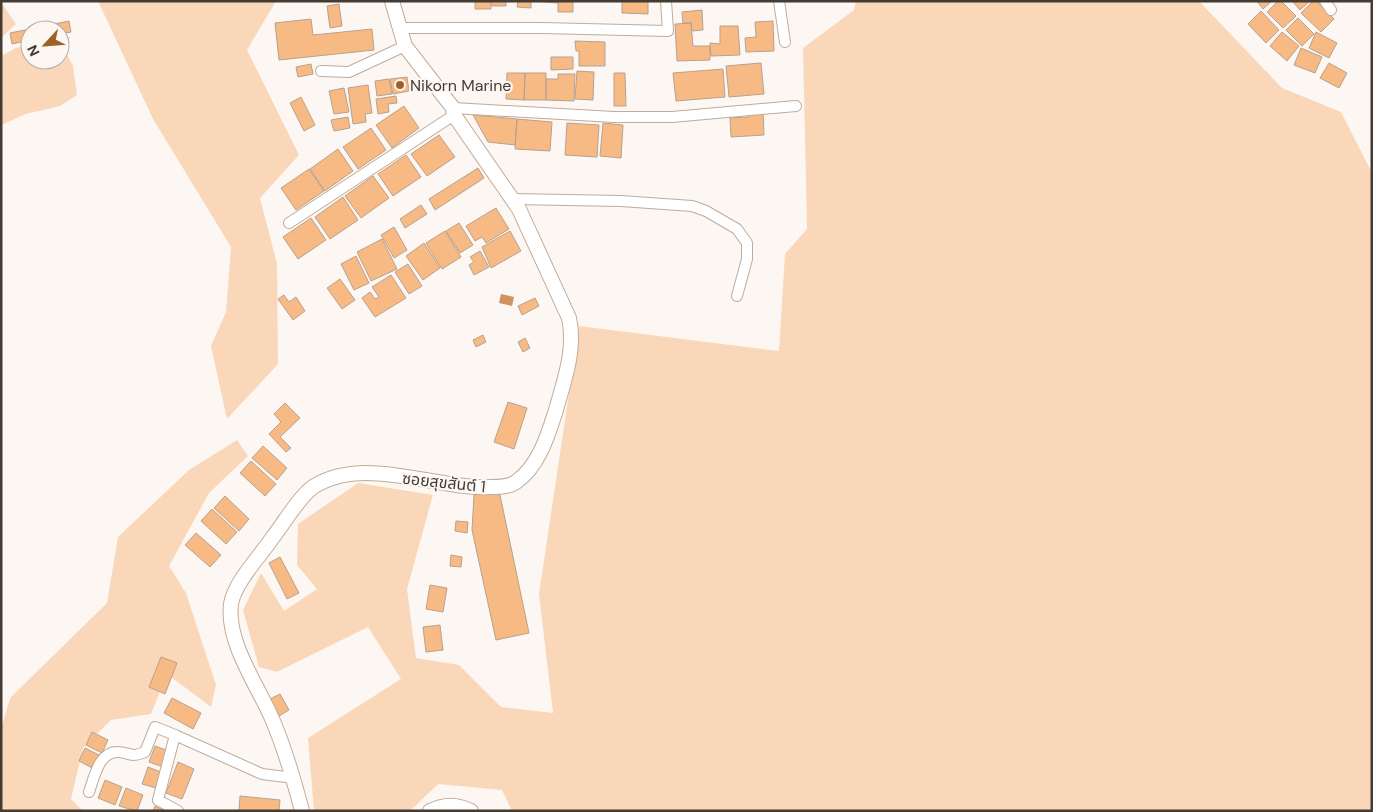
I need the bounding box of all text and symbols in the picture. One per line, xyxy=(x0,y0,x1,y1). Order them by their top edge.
north arrow xyxy=(20,20,70,70)
text: N xyxy=(23,42,44,59)
place label: Nikorn Marine xyxy=(410,75,511,96)
marker: Nikorn Marine xyxy=(394,79,406,91)
street label: ซอยสุขสันต์ 1 xyxy=(401,468,487,497)

